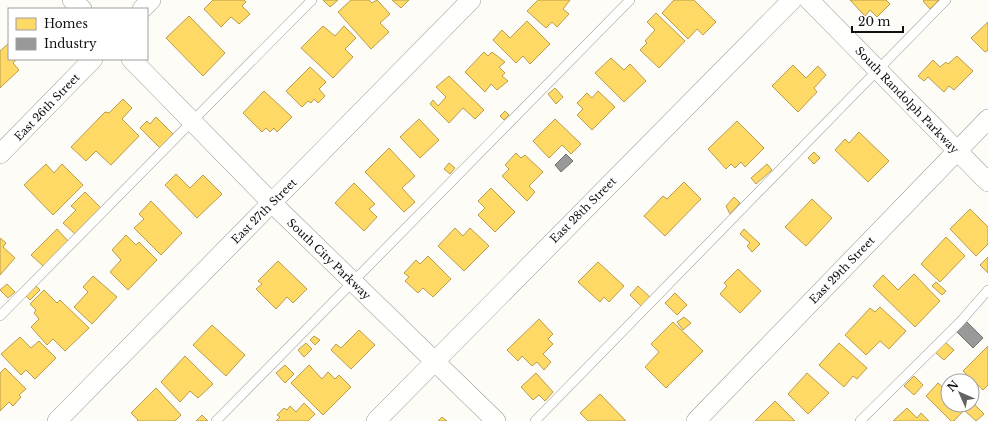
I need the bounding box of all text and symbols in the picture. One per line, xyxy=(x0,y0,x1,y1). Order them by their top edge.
legend xyxy=(8,8,148,60)
scale bar xyxy=(852,8,903,34)
text: 20 m xyxy=(858,14,890,29)
text: Homes xyxy=(44,16,88,31)
text: Industry xyxy=(44,36,97,51)
street label: South Randolph Parkway xyxy=(852,44,962,156)
street label: East 26th Street xyxy=(11,70,83,144)
street label: East 28th Street xyxy=(547,173,620,246)
street label: East 27th Street xyxy=(228,175,300,247)
street label: South City Parkway xyxy=(284,215,374,303)
street label: East 29th Street xyxy=(806,233,878,307)
north arrow xyxy=(940,373,980,413)
text: N xyxy=(944,377,962,395)

